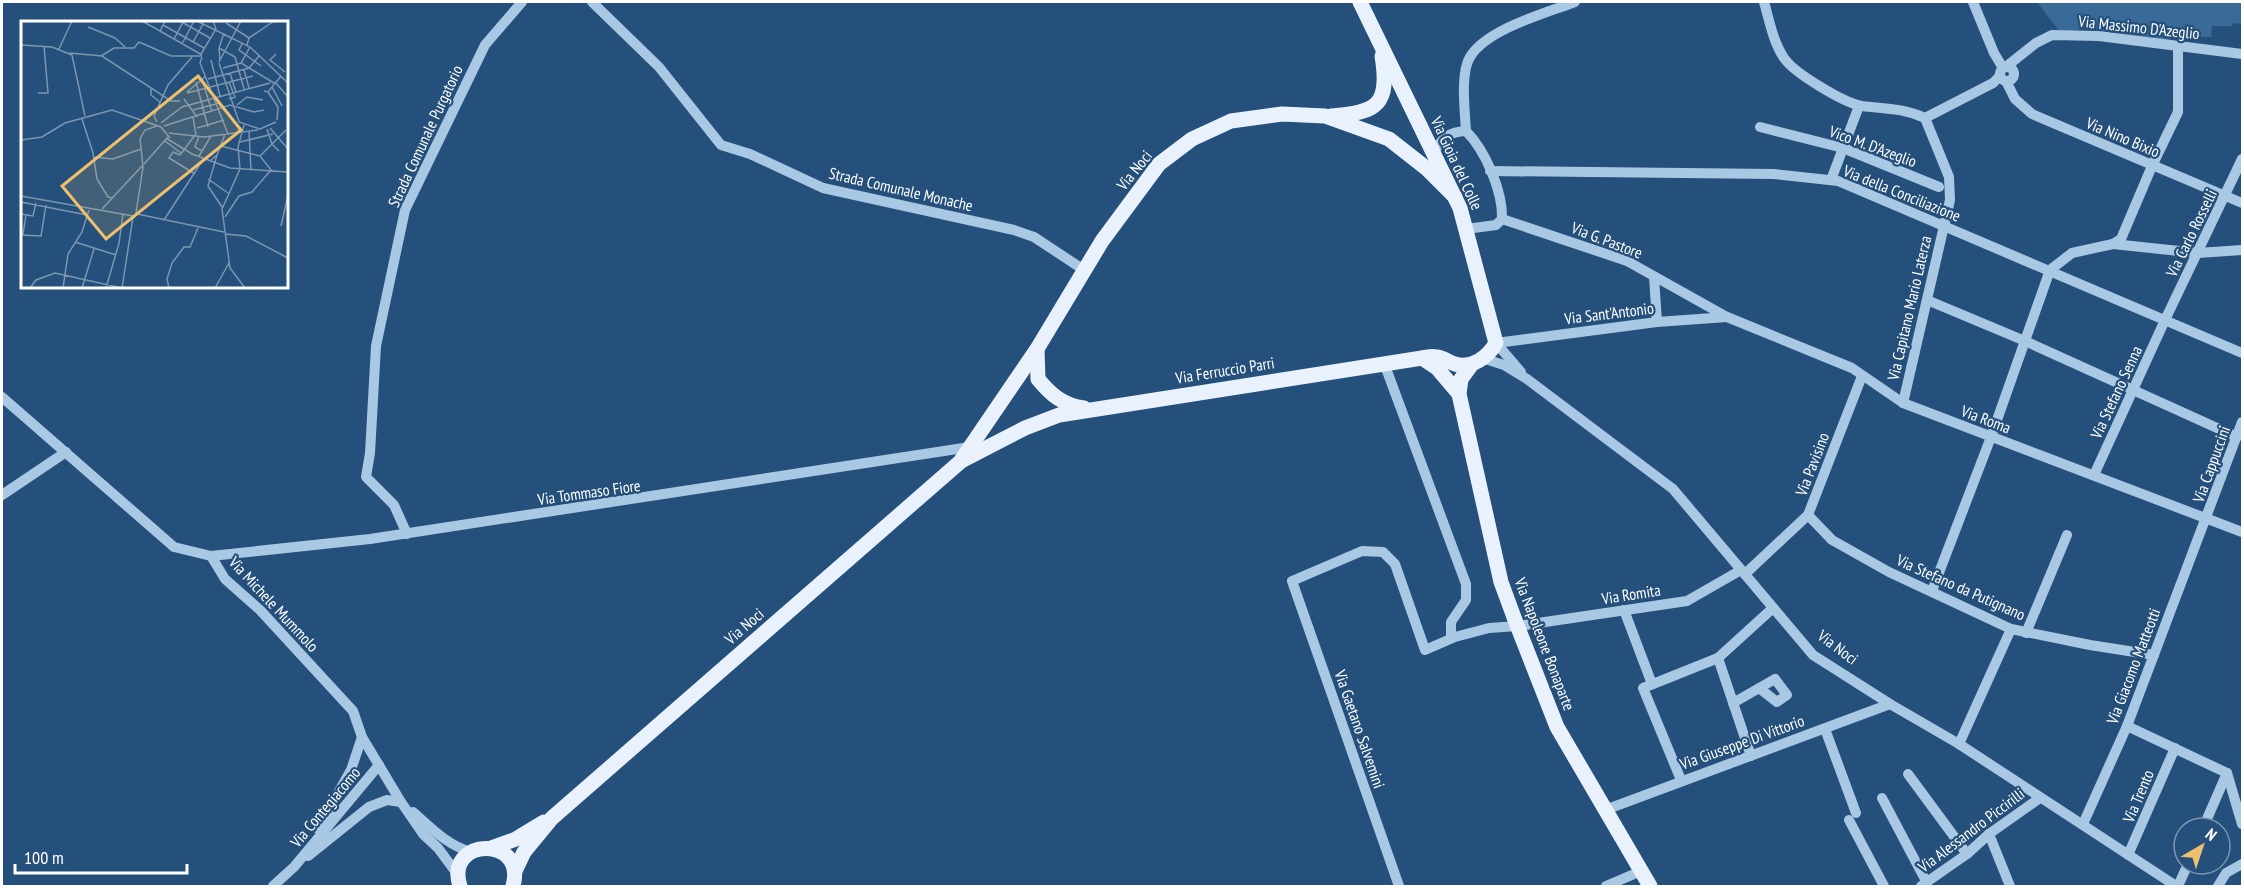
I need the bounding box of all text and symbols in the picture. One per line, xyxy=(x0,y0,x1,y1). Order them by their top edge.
street label: Via Massimo D'Azeglio xyxy=(2076,11,2201,43)
inset map xyxy=(21,21,288,288)
street label: Strada Comunale Purgatorio xyxy=(383,62,467,210)
street label: Via Gioia del Colle xyxy=(1426,112,1487,213)
street label: Via Nino Bixio xyxy=(2082,112,2163,161)
street label: Vico M. D'Azeglio xyxy=(1826,121,1920,171)
street label: Via Noci xyxy=(1111,146,1156,195)
street label: Via della Conciliazione xyxy=(1839,160,1964,226)
street label: Strada Comunale Monache xyxy=(827,163,975,215)
street label: Via Carlo Rosselli xyxy=(2161,186,2221,281)
street label: Via G. Pastore xyxy=(1568,217,1645,263)
street label: Via Capitano Mario Laterza xyxy=(1882,234,1935,383)
street label: Via Sant'Antonio xyxy=(1562,298,1655,329)
street label: Via Stefano Senna xyxy=(2085,342,2146,443)
street label: Via Ferruccio Parri xyxy=(1173,352,1276,388)
street label: Via Roma xyxy=(1957,400,2014,438)
street label: Via Cappuccini xyxy=(2188,423,2234,506)
street label: Via Pavisino xyxy=(1790,429,1833,499)
street label: Via Tommaso Fiore xyxy=(535,475,642,509)
street label: Via Stefano da Putignano xyxy=(1893,549,2029,624)
street label: Via Michele Mummolo xyxy=(224,551,323,656)
street label: Via Napoleone Bonaparte xyxy=(1510,574,1580,713)
street label: Via Romita xyxy=(1599,579,1662,609)
street label: Via Noci xyxy=(720,604,768,649)
street label: Via Giacomo Matteotti xyxy=(2101,605,2164,728)
street label: Via Noci xyxy=(1813,625,1862,669)
street label: Via Gaetano Salvemini xyxy=(1330,666,1390,791)
street label: Via Giuseppe Di Vittorio xyxy=(1676,710,1807,774)
street label: Via Contegiacomo xyxy=(285,763,364,852)
street label: Via Trento xyxy=(2118,767,2158,826)
street label: Via Alessandro Piccirilli xyxy=(1913,783,2028,877)
north arrow xyxy=(2172,816,2232,876)
text: N xyxy=(2202,824,2221,845)
scale bar xyxy=(15,837,188,875)
text: 100 m xyxy=(24,846,64,869)

